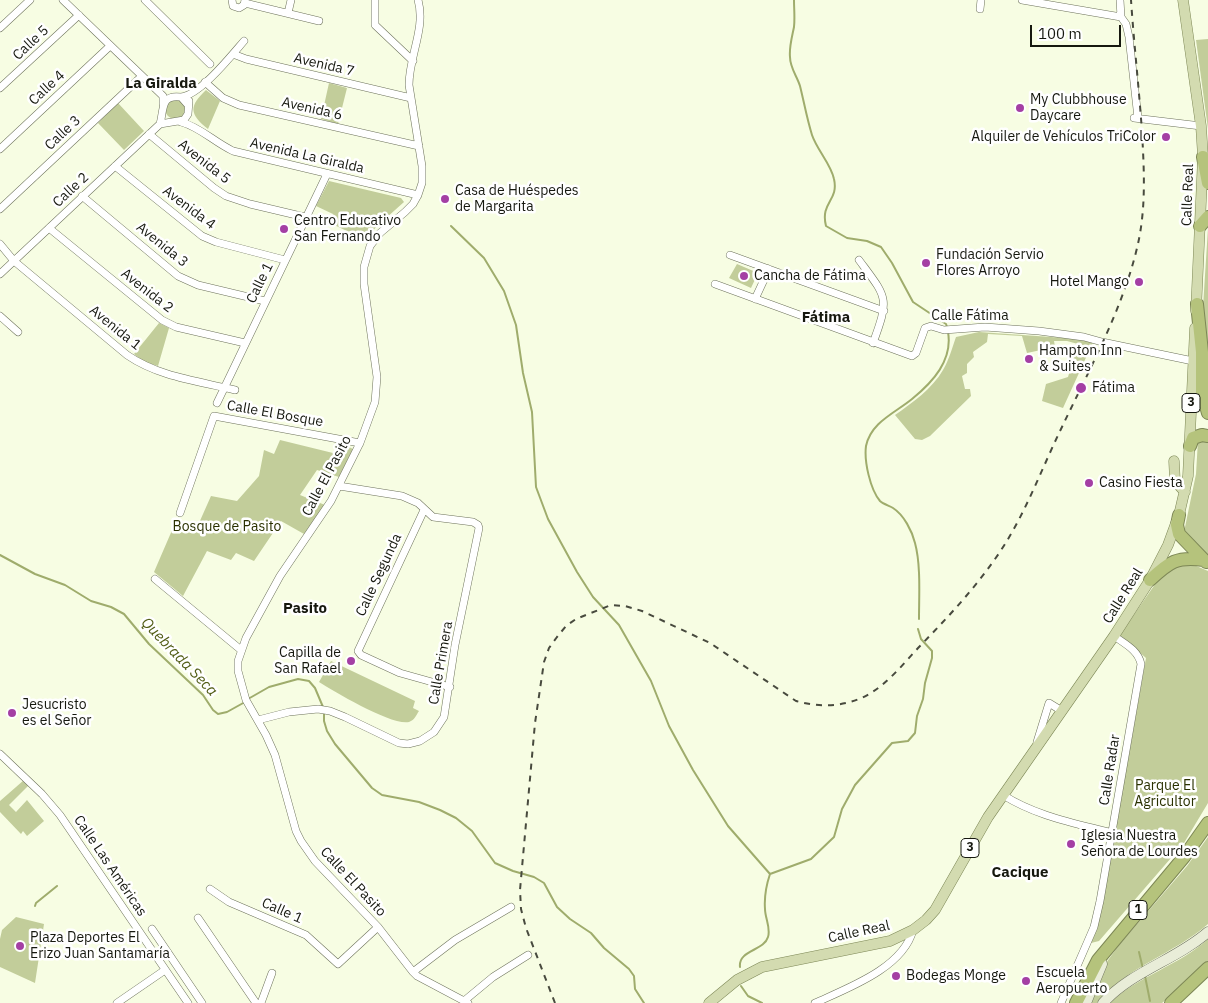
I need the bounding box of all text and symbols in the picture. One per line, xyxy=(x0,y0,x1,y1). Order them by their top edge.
scale bar xyxy=(1033,15,1124,47)
street label: Calle 5 xyxy=(10,22,52,64)
text: 100 m xyxy=(1038,24,1082,43)
street label: Avenida 7 xyxy=(292,50,356,80)
street label: Calle 4 xyxy=(26,67,68,109)
district label: La Giralda xyxy=(125,75,197,93)
place label: My Clubbhouse Daycare xyxy=(1030,92,1127,124)
street label: Avenida 6 xyxy=(280,94,344,124)
marker: My Clubbhouse Daycare xyxy=(1014,102,1026,114)
street label: Calle 3 xyxy=(42,112,84,154)
place label: Alquiler de Vehículos TriColor xyxy=(971,129,1156,145)
marker: Alquiler de Vehículos TriColor xyxy=(1160,131,1172,143)
street label: Avenida La Giralda xyxy=(248,135,366,177)
street label: Avenida 5 xyxy=(174,136,234,188)
street label: Calle Real xyxy=(1179,164,1197,226)
street label: Calle 2 xyxy=(50,169,92,211)
street label: Avenida 4 xyxy=(159,183,219,233)
place label: Casa de Huéspedes de Margarita xyxy=(455,183,579,216)
marker: Casa de Huéspedes de Margarita xyxy=(439,193,451,205)
place label: Centro Educativo San Fernando xyxy=(294,213,401,246)
street label: Avenida 3 xyxy=(133,219,191,271)
marker: Centro Educativo San Fernando xyxy=(278,223,290,235)
place label: Fundación Servio Flores Arroyo xyxy=(936,247,1044,280)
marker: Fundación Servio Flores Arroyo xyxy=(920,257,932,269)
street label: Calle 1 xyxy=(243,260,277,306)
street label: Avenida 2 xyxy=(117,265,177,317)
place label: Cancha de Fátima xyxy=(754,268,866,284)
marker: Cancha de Fátima xyxy=(738,270,750,282)
place label: Hotel Mango xyxy=(1050,274,1129,290)
marker: Hotel Mango xyxy=(1133,276,1145,288)
street label: Avenida 1 xyxy=(86,302,144,354)
street label: Calle Fátima xyxy=(931,308,1009,324)
district label: Fátima xyxy=(802,309,850,327)
place label: Hampton Inn & Suites xyxy=(1039,343,1122,376)
marker: Hampton Inn & Suites xyxy=(1023,353,1035,365)
place label: Fátima xyxy=(1092,380,1135,396)
marker: Fátima xyxy=(1074,381,1088,395)
road number: 3 xyxy=(1182,393,1200,412)
street label: Calle El Bosque xyxy=(226,397,324,431)
street label: Calle El Pasito xyxy=(299,433,355,519)
place label: Casino Fiesta xyxy=(1099,475,1183,491)
marker: Casino Fiesta xyxy=(1083,477,1095,489)
park label: Bosque de Pasito xyxy=(173,519,281,535)
street label: Calle Segunda xyxy=(353,531,405,619)
street label: Calle Real xyxy=(1099,565,1147,627)
district label: Pasito xyxy=(283,600,327,618)
water label: Quebrada Seca xyxy=(137,614,221,700)
street label: Calle Primera xyxy=(425,620,457,706)
place label: Capilla de San Rafael xyxy=(274,645,341,678)
marker: Capilla de San Rafael xyxy=(345,655,357,667)
place label: Jesucristo es el Señor xyxy=(22,697,91,730)
marker: Jesucristo es el Señor xyxy=(6,707,18,719)
street label: Calle Radar xyxy=(1096,733,1124,807)
park label: Parque El Agricultor xyxy=(1134,778,1196,810)
street label: Calle Las Américas xyxy=(70,812,150,920)
place label: Iglesia Nuestra Señora de Lourdes xyxy=(1081,828,1198,860)
road number: 3 xyxy=(961,838,979,858)
marker: Iglesia Nuestra Señora de Lourdes xyxy=(1065,838,1077,850)
street label: Calle El Pasito xyxy=(317,844,389,920)
district label: Cacique xyxy=(992,864,1048,882)
street label: Calle 1 xyxy=(259,895,305,927)
road number: 1 xyxy=(1129,900,1147,920)
street label: Calle Real xyxy=(827,917,891,947)
place label: Plaza Deportes El Erizo Juan Santamaría xyxy=(30,930,170,962)
marker: Plaza Deportes El Erizo Juan Santamaría xyxy=(14,940,26,952)
place label: Escuela Aeropuerto xyxy=(1036,965,1107,998)
place label: Bodegas Monge xyxy=(906,968,1006,984)
marker: Bodegas Monge xyxy=(890,970,902,982)
marker: Escuela Aeropuerto xyxy=(1020,975,1032,987)

